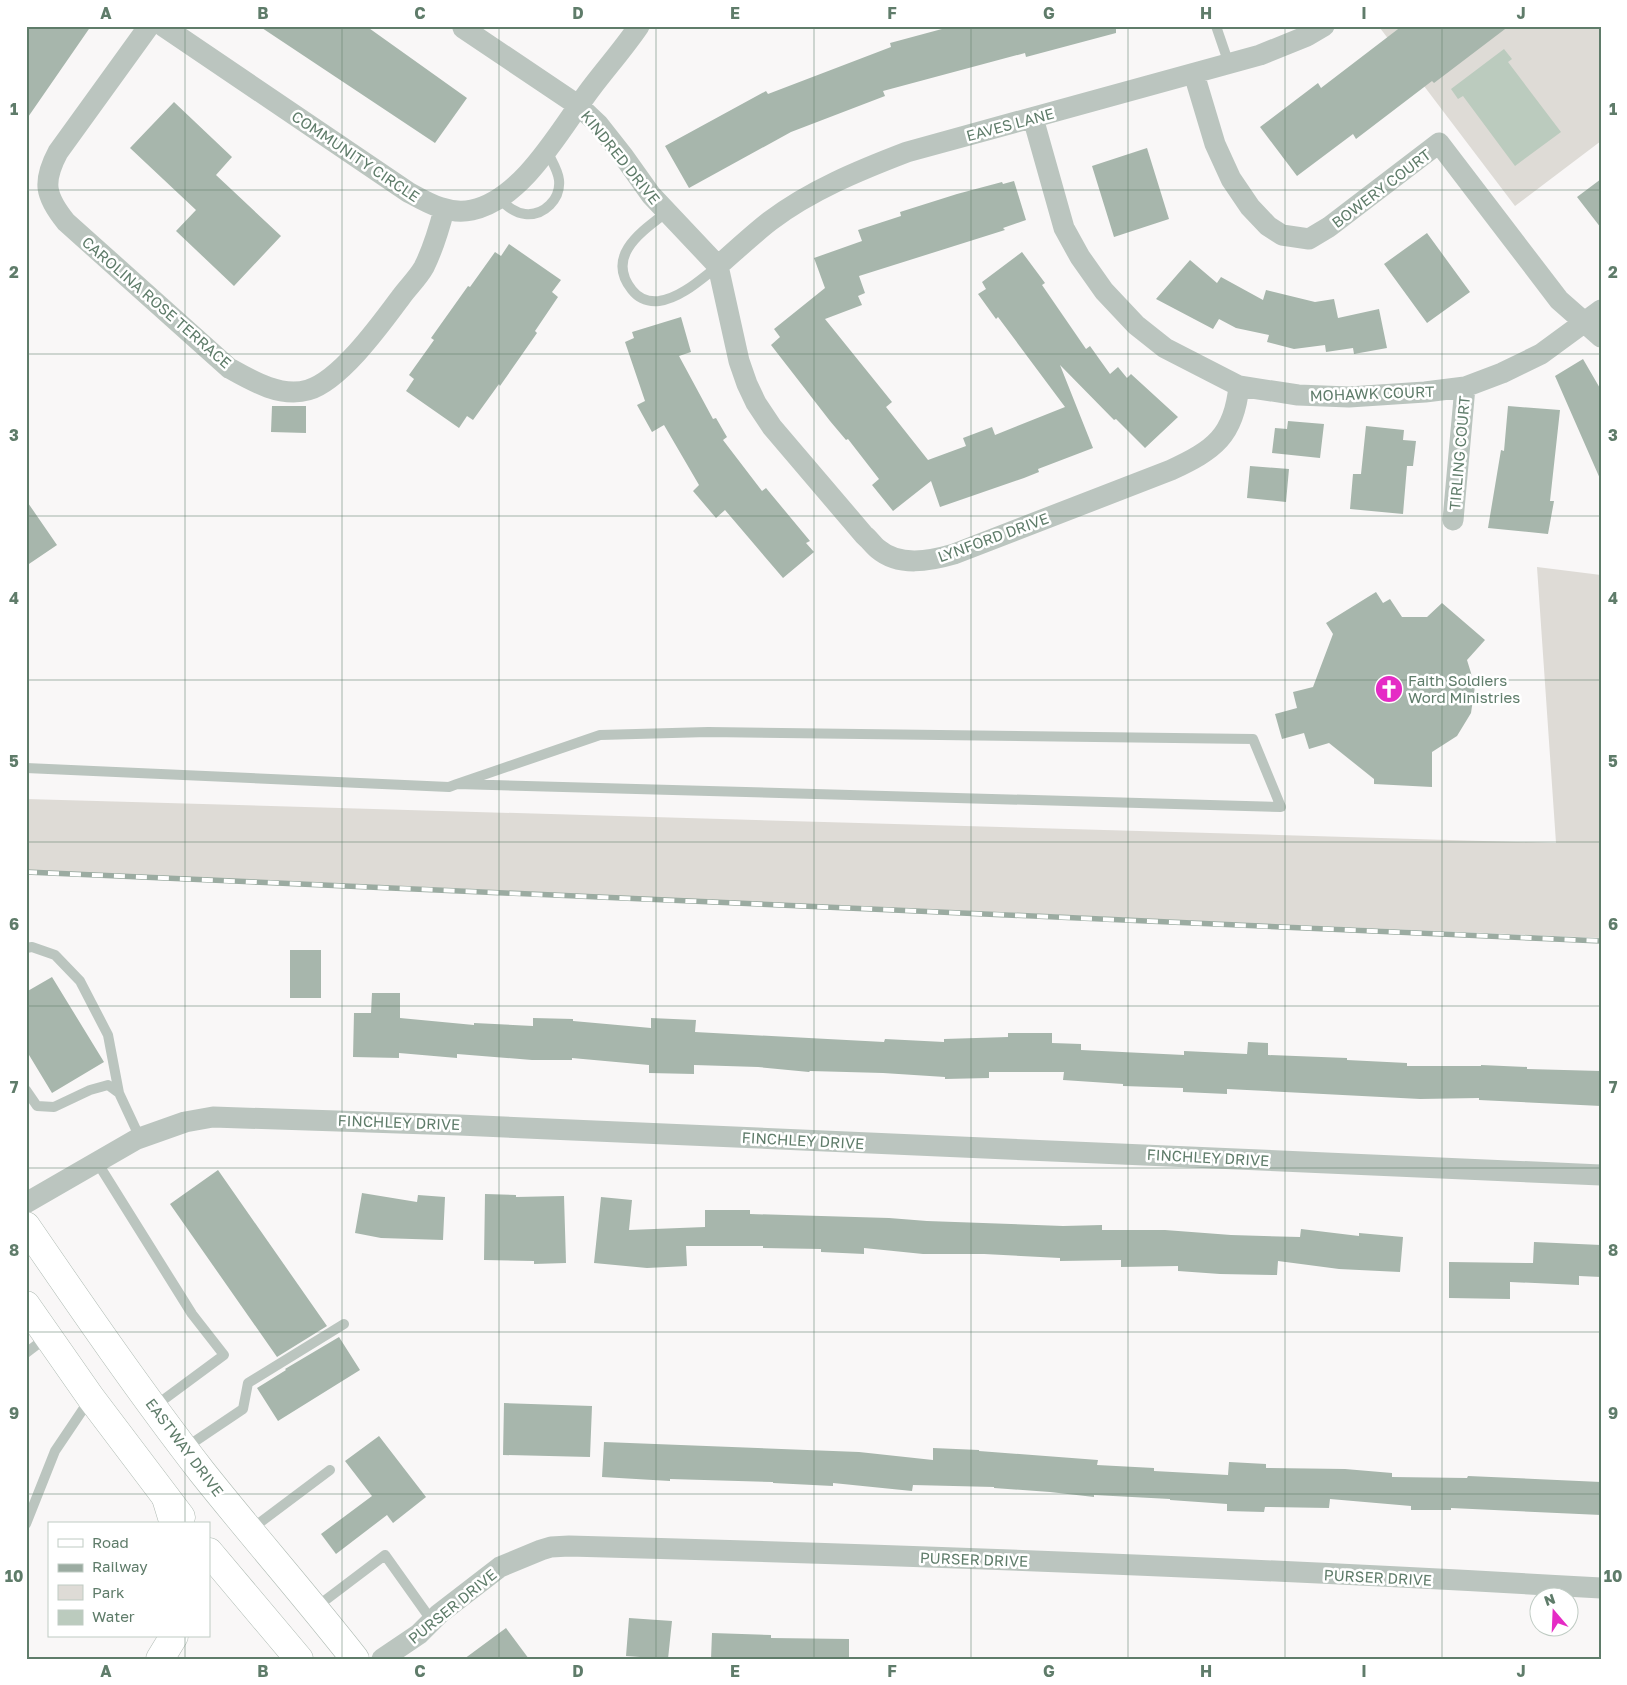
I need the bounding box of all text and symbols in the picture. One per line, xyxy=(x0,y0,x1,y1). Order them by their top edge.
text: A xyxy=(100,3,112,23)
text: B xyxy=(257,3,269,23)
text: C xyxy=(414,3,426,23)
text: D xyxy=(572,3,584,23)
text: E xyxy=(730,3,740,23)
text: F xyxy=(887,3,897,23)
text: G xyxy=(1043,3,1055,23)
text: H xyxy=(1200,3,1212,23)
text: I xyxy=(1361,3,1367,23)
text: J xyxy=(1516,3,1526,23)
text: 1 xyxy=(10,99,18,119)
text: 1 xyxy=(1609,99,1617,119)
street label: EAVES LANE xyxy=(964,104,1056,144)
street label: COMMUNITY CIRCLE xyxy=(289,107,423,205)
street label: KINDRED DRIVE xyxy=(578,107,664,207)
street label: BOWERY COURT xyxy=(1328,145,1434,231)
street label: CAROLINA ROSE TERRACE xyxy=(79,232,235,372)
text: 2 xyxy=(9,262,19,282)
text: 2 xyxy=(1608,262,1618,282)
street label: MOHAWK COURT xyxy=(1309,382,1435,404)
street label: TIRLING COURT xyxy=(1445,395,1473,511)
text: 3 xyxy=(9,425,19,445)
text: 3 xyxy=(1608,425,1618,445)
street label: LYNFORD DRIVE xyxy=(935,509,1051,565)
text: 4 xyxy=(9,588,19,608)
text: 4 xyxy=(1608,588,1618,608)
place label: Faith Soldiers Word Ministries xyxy=(1408,671,1520,706)
church icon: Faith Soldiers Word Ministries xyxy=(1374,674,1404,704)
text: 5 xyxy=(9,751,19,771)
text: 5 xyxy=(1608,751,1618,771)
text: 6 xyxy=(9,914,19,934)
text: 6 xyxy=(1608,914,1618,934)
text: 7 xyxy=(10,1077,19,1097)
text: 7 xyxy=(1609,1077,1618,1097)
street label: FINCHLEY DRIVE xyxy=(337,1111,461,1133)
street label: FINCHLEY DRIVE xyxy=(741,1128,865,1152)
street label: FINCHLEY DRIVE xyxy=(1146,1145,1270,1169)
text: 8 xyxy=(9,1240,19,1260)
text: 8 xyxy=(1608,1240,1618,1260)
street label: EASTWAY DRIVE xyxy=(142,1394,228,1500)
text: 9 xyxy=(9,1403,19,1423)
text: 9 xyxy=(1608,1403,1618,1423)
legend xyxy=(48,1522,210,1638)
text: Road xyxy=(92,1533,129,1551)
street label: PURSER DRIVE xyxy=(920,1548,1028,1570)
text: Railway xyxy=(92,1557,148,1575)
street label: PURSER DRIVE xyxy=(404,1565,500,1647)
street label: PURSER DRIVE xyxy=(1323,1565,1433,1589)
text: 10 xyxy=(5,1566,23,1586)
text: 10 xyxy=(1604,1566,1622,1586)
text: Park xyxy=(92,1583,125,1601)
north arrow xyxy=(1530,1588,1580,1638)
text: N xyxy=(1542,1589,1557,1609)
text: Water xyxy=(92,1607,135,1625)
text: A xyxy=(100,1661,112,1681)
text: B xyxy=(257,1661,269,1681)
text: C xyxy=(414,1661,426,1681)
text: D xyxy=(572,1661,584,1681)
text: E xyxy=(730,1661,740,1681)
text: F xyxy=(887,1661,897,1681)
text: G xyxy=(1043,1661,1055,1681)
text: H xyxy=(1200,1661,1212,1681)
text: I xyxy=(1361,1661,1367,1681)
text: J xyxy=(1516,1661,1526,1681)

